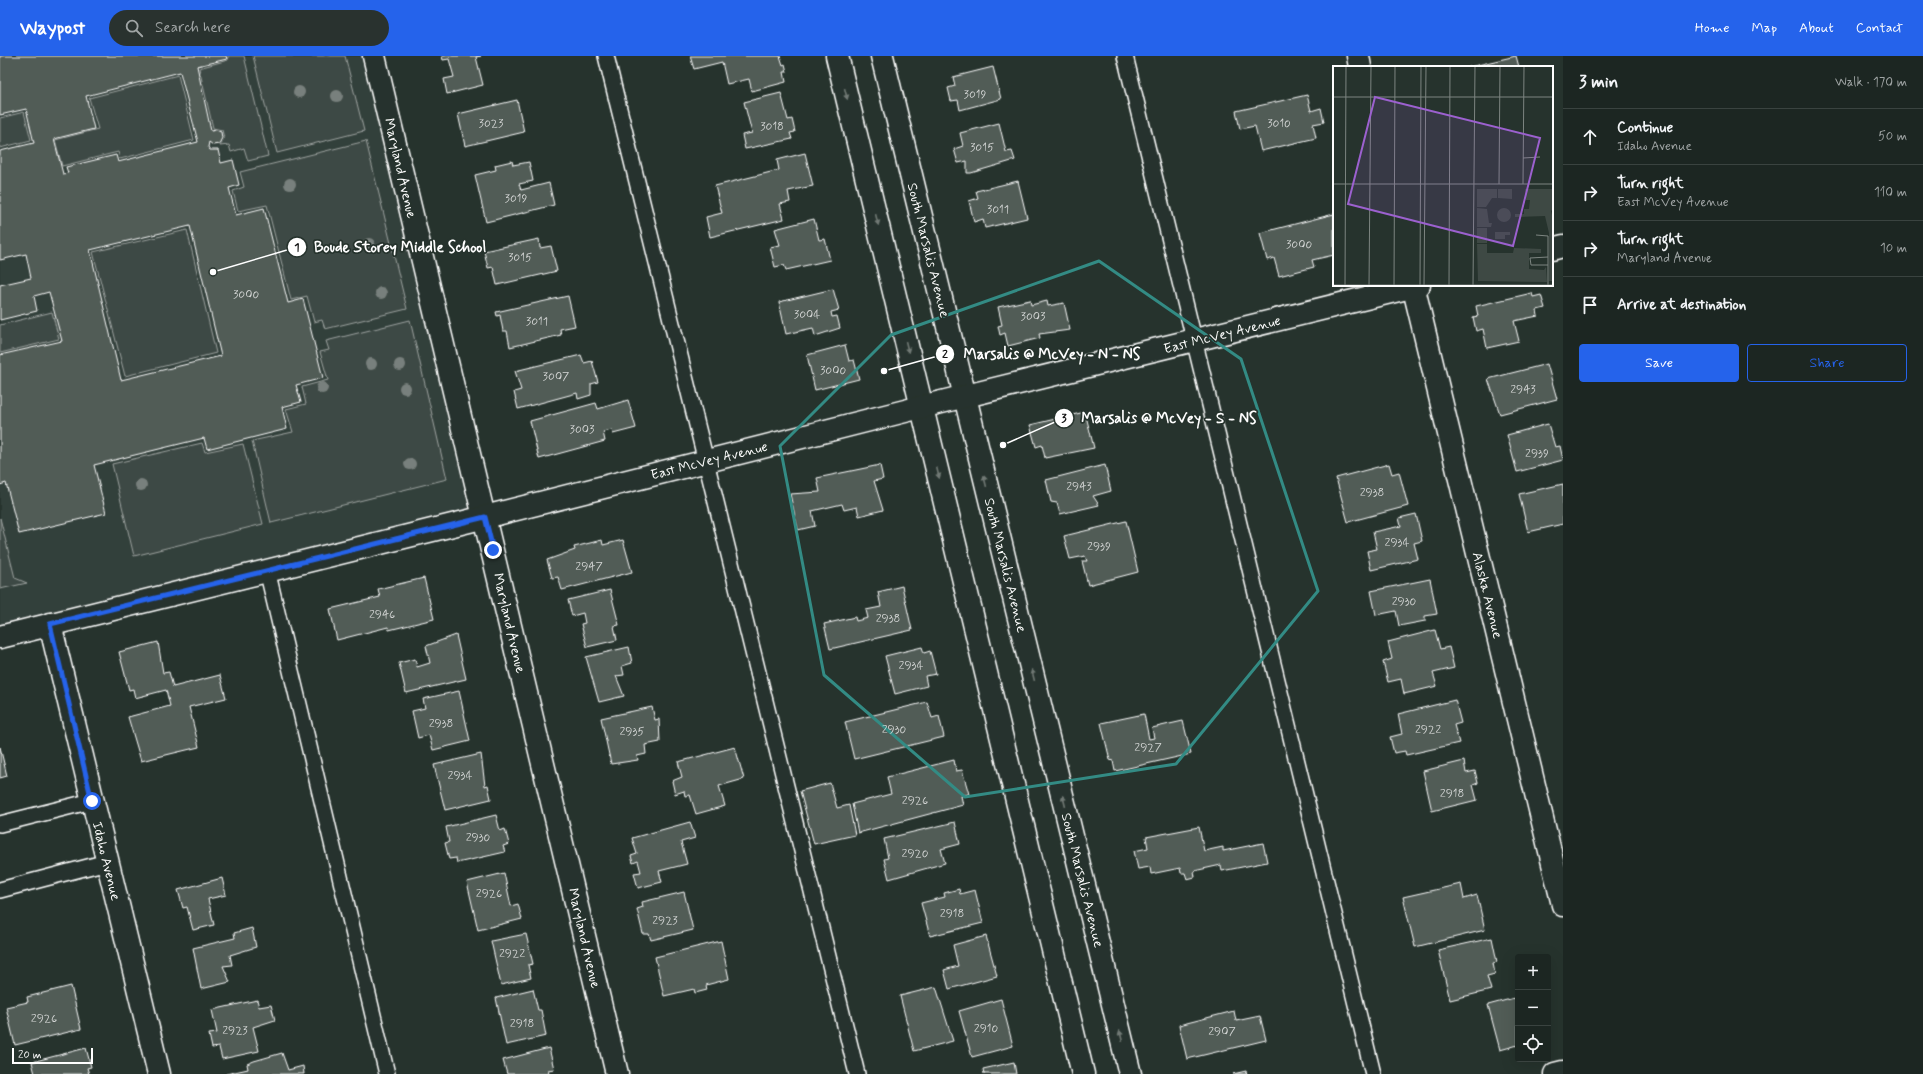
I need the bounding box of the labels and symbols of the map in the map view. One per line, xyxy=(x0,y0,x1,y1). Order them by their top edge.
inset map xyxy=(1333,66,1553,286)
house number: 3019 xyxy=(964,87,987,103)
one-way arrow xyxy=(844,88,850,100)
street label: Maryland Avenue xyxy=(380,116,420,221)
house number: 3023 xyxy=(479,116,504,132)
house number: 3010 xyxy=(1267,116,1291,132)
house number: 3018 xyxy=(760,119,784,135)
house number: 3015 xyxy=(970,140,994,156)
street label: South Marsalis Avenue xyxy=(903,181,953,319)
house number: 3019 xyxy=(505,191,528,207)
house number: 3011 xyxy=(987,202,1009,218)
one-way arrow xyxy=(874,214,880,227)
callout: Boude Storey Middle School xyxy=(287,233,493,260)
house number: 3000 xyxy=(1286,237,1312,253)
text: Boude Storey Middle School xyxy=(314,238,486,258)
text: 1 xyxy=(294,240,300,256)
house number: 3015 xyxy=(508,250,532,266)
house number: 3000 xyxy=(233,287,259,303)
house number: 3004 xyxy=(794,307,820,323)
house number: 3003 xyxy=(1021,309,1046,325)
street label: East McVey Avenue xyxy=(1162,312,1283,358)
house number: 3011 xyxy=(526,314,548,330)
callout: Marsalis @ McVey - N - NS xyxy=(935,340,1148,367)
one-way arrow xyxy=(904,341,910,353)
text: Marsalis @ McVey - N - NS xyxy=(964,345,1141,365)
text: 2 xyxy=(942,347,948,363)
house number: 3000 xyxy=(820,363,846,379)
house number: 3007 xyxy=(543,369,569,385)
house number: 2943 xyxy=(1510,382,1536,398)
callout: Marsalis @ McVey - S - NS xyxy=(1054,404,1265,431)
text: Marsalis @ McVey - S - NS xyxy=(1081,409,1257,429)
text: 3 xyxy=(1061,411,1067,427)
house number: 3003 xyxy=(570,422,595,438)
street label: East McVey Avenue xyxy=(649,438,770,484)
house number: 2939 xyxy=(1525,446,1549,462)
one-way arrow xyxy=(935,467,941,479)
one-way arrow xyxy=(982,474,988,486)
house number: 2943 xyxy=(1066,479,1092,495)
house number: 2938 xyxy=(1360,485,1384,501)
street label: South Marsalis Avenue xyxy=(980,496,1030,634)
house number: 2934 xyxy=(1385,535,1409,551)
house number: 2939 xyxy=(1087,539,1111,555)
route end xyxy=(484,541,502,559)
street label: Alaska Avenue xyxy=(1468,550,1507,641)
house number: 2947 xyxy=(575,559,603,575)
street label: Maryland Avenue xyxy=(489,571,529,676)
house number: 2930 xyxy=(1392,594,1417,610)
house number: 2946 xyxy=(369,607,395,623)
house number: 2938 xyxy=(876,611,900,627)
house number: 2934 xyxy=(899,658,923,674)
one-way arrow xyxy=(1029,669,1035,681)
house number: 2938 xyxy=(429,716,453,732)
house number: 2930 xyxy=(882,722,907,738)
house number: 2922 xyxy=(1415,722,1441,738)
house number: 2935 xyxy=(619,724,645,740)
house number: 2927 xyxy=(1134,740,1162,756)
house number: 2934 xyxy=(448,768,472,784)
house number: 2918 xyxy=(1440,786,1464,802)
route start xyxy=(83,792,101,810)
house number: 2926 xyxy=(902,793,928,809)
one-way arrow xyxy=(1060,795,1066,807)
street label: South Marsalis Avenue xyxy=(1057,811,1107,949)
street label: Idaho Avenue xyxy=(88,820,125,903)
house number: 2930 xyxy=(466,830,491,846)
house number: 2920 xyxy=(902,846,929,862)
house number: 2926 xyxy=(476,886,502,902)
street label: Maryland Avenue xyxy=(564,886,604,991)
house number: 2918 xyxy=(940,906,964,922)
house number: 2923 xyxy=(652,913,678,929)
house number: 2922 xyxy=(499,946,525,962)
house number: 2926 xyxy=(31,1011,57,1027)
house number: 2918 xyxy=(510,1016,534,1032)
house number: 2910 xyxy=(974,1021,998,1037)
house number: 2923 xyxy=(222,1023,248,1039)
house number: 2907 xyxy=(1208,1024,1236,1040)
one-way arrow xyxy=(1118,1030,1124,1042)
scale bar xyxy=(12,1046,93,1065)

